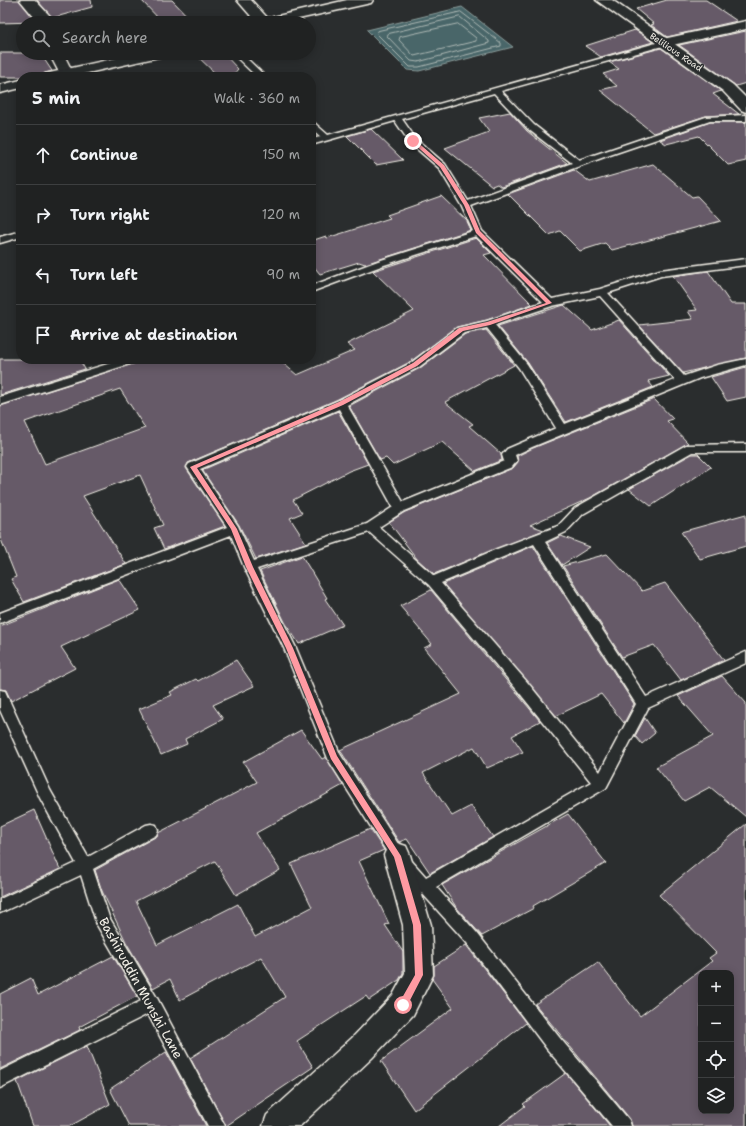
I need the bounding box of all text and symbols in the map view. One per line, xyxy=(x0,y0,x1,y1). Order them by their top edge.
search box xyxy=(16,16,316,60)
icon: search xyxy=(30,27,52,49)
text: Search here xyxy=(62,28,148,48)
street label: Belilious Road xyxy=(647,30,705,74)
text: 5 min xyxy=(32,87,80,109)
text: Walk · 360 m xyxy=(214,90,300,107)
route end xyxy=(404,132,422,150)
icon: ahead xyxy=(32,144,54,166)
text: Continue xyxy=(70,145,138,165)
text: 150 m xyxy=(262,146,300,163)
icon: right xyxy=(32,204,54,226)
text: Turn right xyxy=(70,205,150,225)
text: 120 m xyxy=(262,206,300,223)
icon: left xyxy=(32,264,54,286)
text: Turn left xyxy=(70,265,138,285)
text: 90 m xyxy=(266,266,300,283)
icon: arrive xyxy=(32,324,54,346)
text: Arrive at destination xyxy=(70,325,238,345)
street label: Bashiruddin Munshi Lane xyxy=(95,914,187,1062)
map controls xyxy=(698,970,734,1114)
button: + xyxy=(698,970,734,1006)
route start xyxy=(394,996,412,1014)
button: − xyxy=(698,1006,734,1042)
button: locate xyxy=(698,1042,734,1078)
button: layers xyxy=(698,1078,734,1114)

